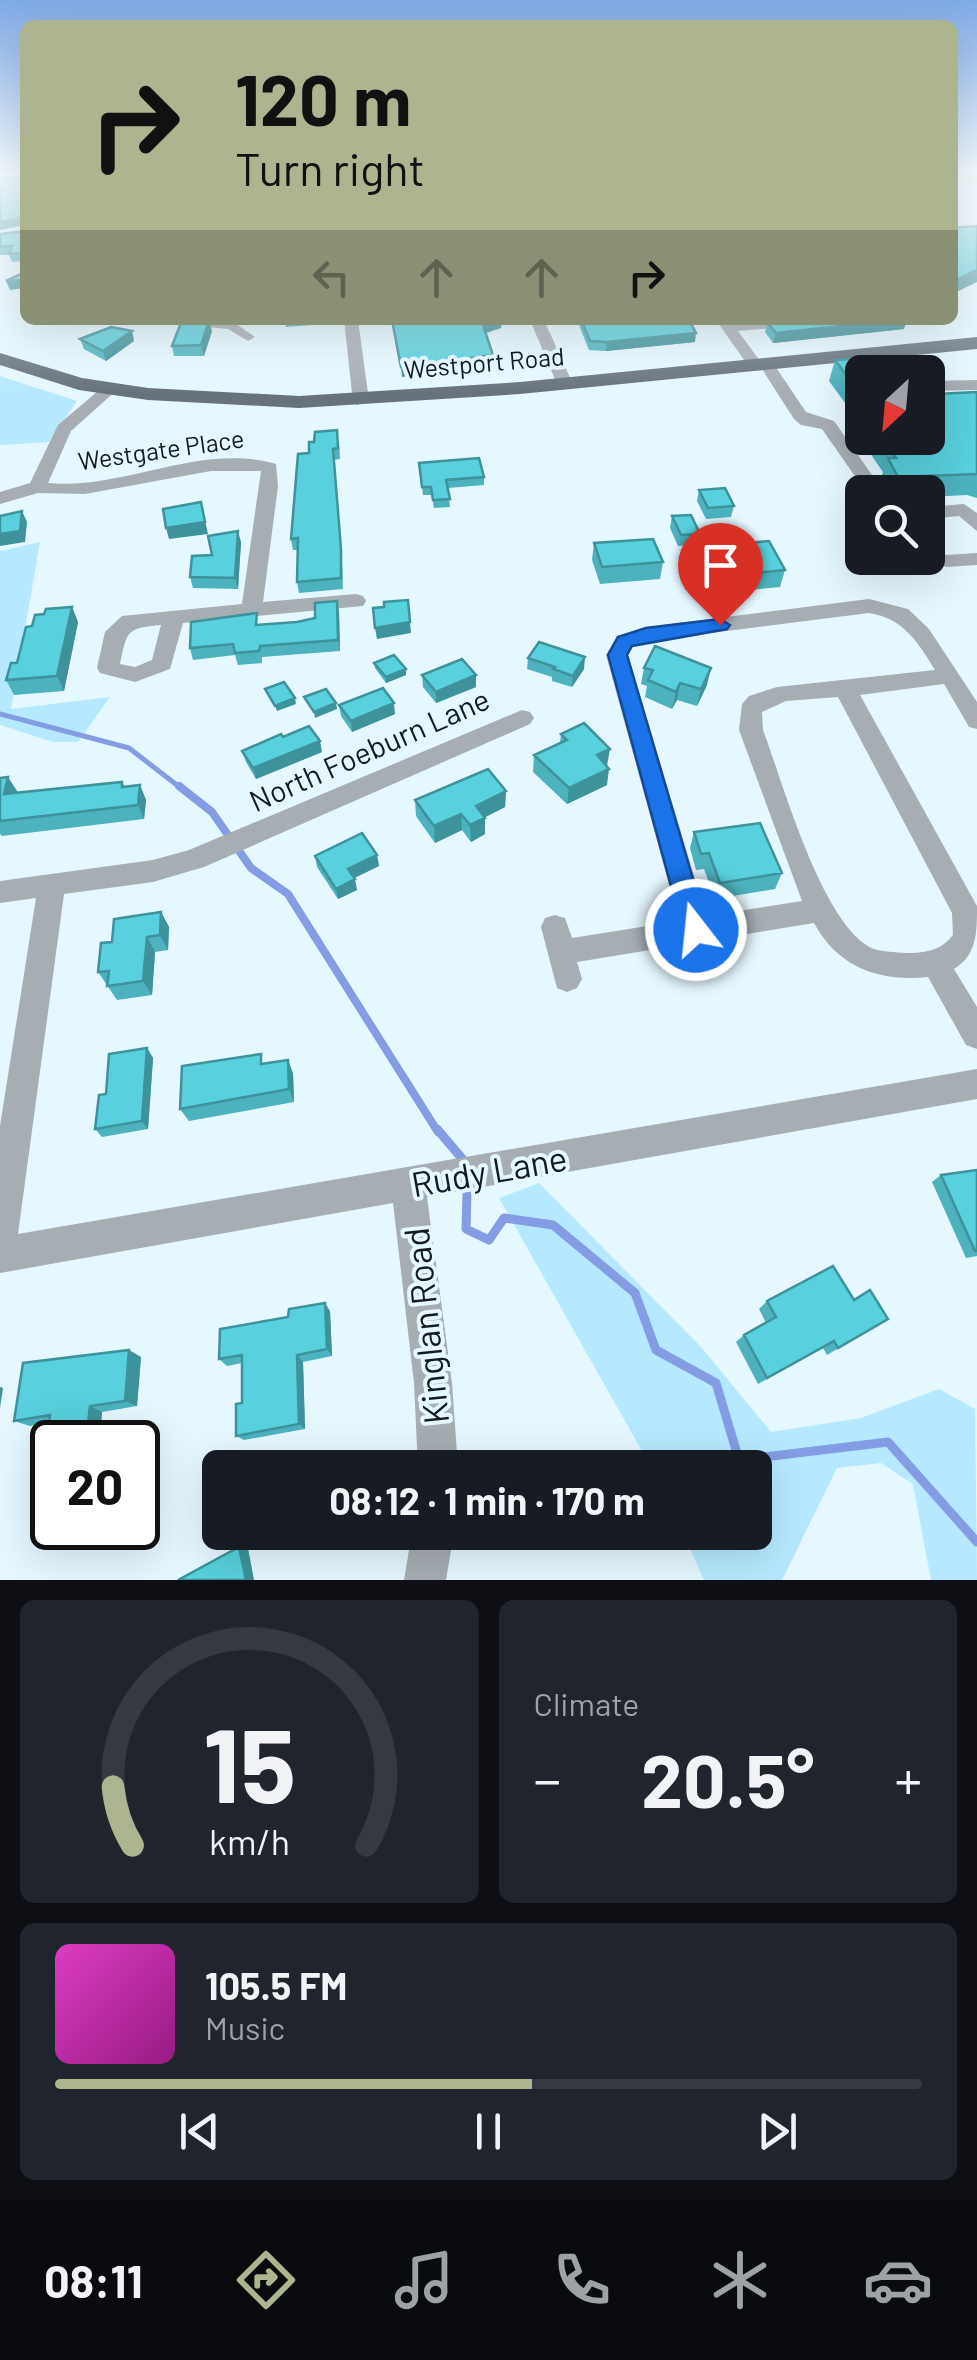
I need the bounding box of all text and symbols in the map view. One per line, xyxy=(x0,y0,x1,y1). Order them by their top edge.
text: 120 m xyxy=(235,56,411,140)
icon: right xyxy=(70,60,200,190)
text: Turn right xyxy=(235,141,425,195)
icon: left xyxy=(304,250,359,305)
icon: ahead xyxy=(409,250,464,305)
icon: ahead xyxy=(514,250,569,305)
icon: right xyxy=(619,250,674,305)
street label: Westport Road xyxy=(402,340,566,384)
north arrow xyxy=(845,355,945,455)
map controls xyxy=(845,355,945,575)
street label: Westgate Place xyxy=(76,422,246,476)
button: search xyxy=(845,475,945,575)
pin xyxy=(678,523,763,626)
icon: arrive xyxy=(693,538,748,593)
street label: North Foeburn Lane xyxy=(243,680,495,818)
position arrow xyxy=(644,878,748,982)
street label: Rudy Lane xyxy=(408,1136,570,1204)
street label: Kinglan Road xyxy=(394,1226,456,1426)
speed limit sign: 20 xyxy=(30,1420,160,1550)
text: 08:12 · 1 min · 170 m xyxy=(329,1477,645,1523)
text: Climate xyxy=(534,1684,639,1722)
text: 15 xyxy=(203,1699,296,1824)
text: 20.5° xyxy=(641,1733,815,1823)
text: − xyxy=(534,1745,561,1811)
text: + xyxy=(894,1745,922,1811)
text: km/h xyxy=(209,1819,290,1862)
text: 105.5 FM xyxy=(205,1962,347,2008)
text: Music xyxy=(205,2008,285,2046)
icon: previous xyxy=(172,2104,227,2159)
icon: pause xyxy=(461,2104,516,2159)
icon: next xyxy=(750,2104,805,2159)
icon: directions xyxy=(231,2245,301,2315)
icon: music xyxy=(389,2245,459,2315)
icon: phone xyxy=(547,2245,617,2315)
icon: climate xyxy=(705,2245,775,2315)
icon: car xyxy=(863,2245,933,2315)
text: 08:11 xyxy=(44,2253,143,2307)

